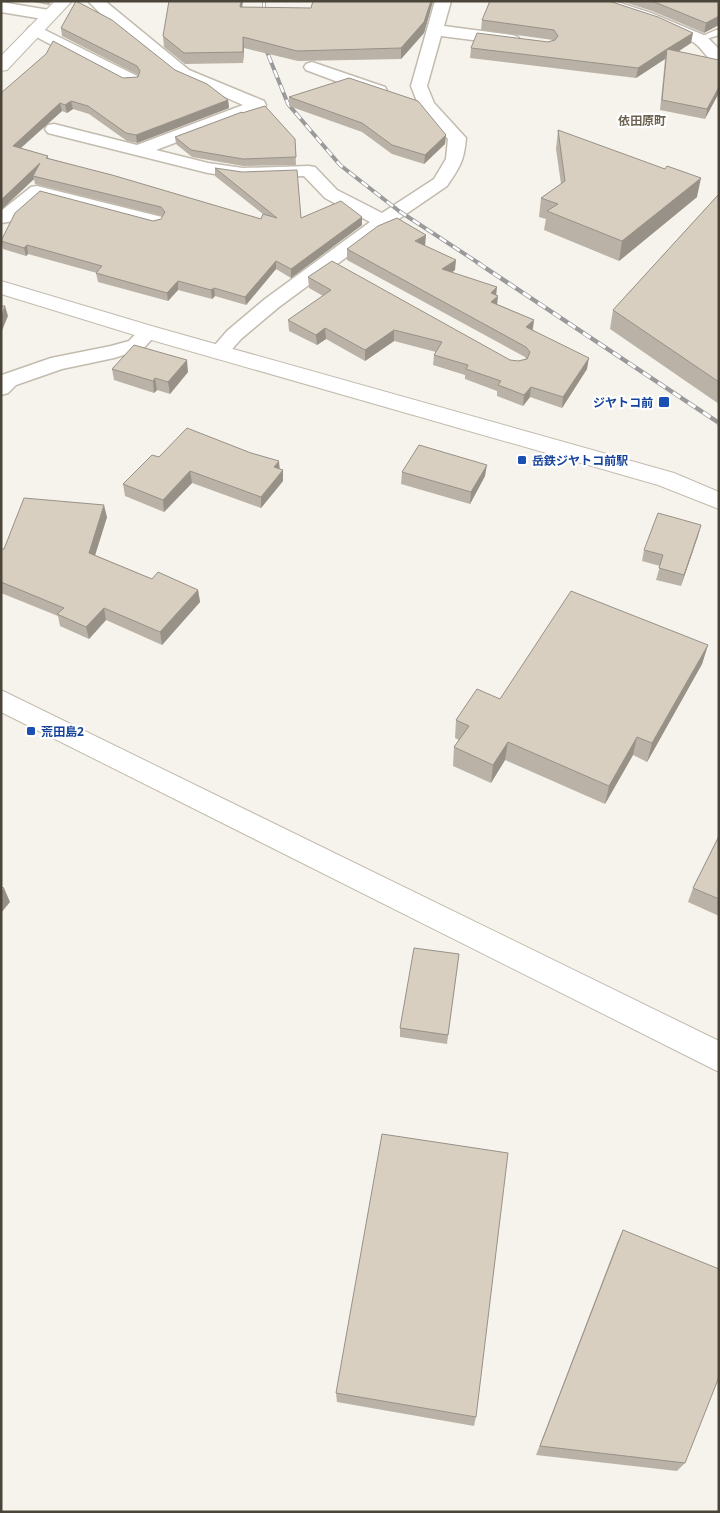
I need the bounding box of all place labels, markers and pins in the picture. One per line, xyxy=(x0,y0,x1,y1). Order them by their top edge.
place label: ジヤトコ前 xyxy=(593,394,653,411)
marker: ジヤトコ前 xyxy=(657,395,671,409)
place label: 岳鉄ジヤトコ前駅 xyxy=(532,452,628,469)
marker: 岳鉄ジヤトコ前駅 xyxy=(516,454,528,466)
place label: 荒田島2 xyxy=(41,723,84,740)
marker: 荒田島2 xyxy=(25,725,37,737)

